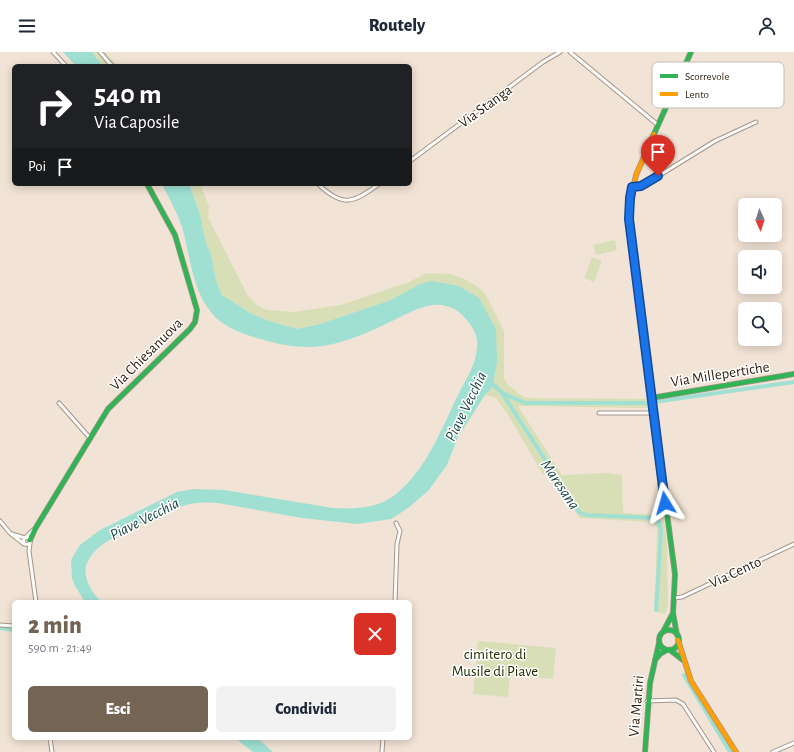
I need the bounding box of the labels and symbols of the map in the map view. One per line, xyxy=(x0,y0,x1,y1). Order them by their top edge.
legend xyxy=(652,62,784,108)
text: Scorrevole xyxy=(685,71,729,82)
street label: Via Stanga xyxy=(456,82,515,131)
text: Lento xyxy=(685,89,709,100)
pin xyxy=(641,135,675,176)
north arrow xyxy=(738,198,782,242)
street label: Via Chiesanuova xyxy=(107,315,185,393)
street label: Via Millepertiche xyxy=(670,359,771,390)
water label: Piave Vecchia xyxy=(442,369,490,444)
water label: Maresana xyxy=(538,457,583,512)
position arrow xyxy=(644,482,686,524)
water label: Piave Vecchia xyxy=(107,495,182,543)
street label: Via Cento xyxy=(707,554,764,591)
park label: cimitero di Musile di Piave xyxy=(452,647,538,679)
street label: Via Martiri xyxy=(626,675,647,737)

